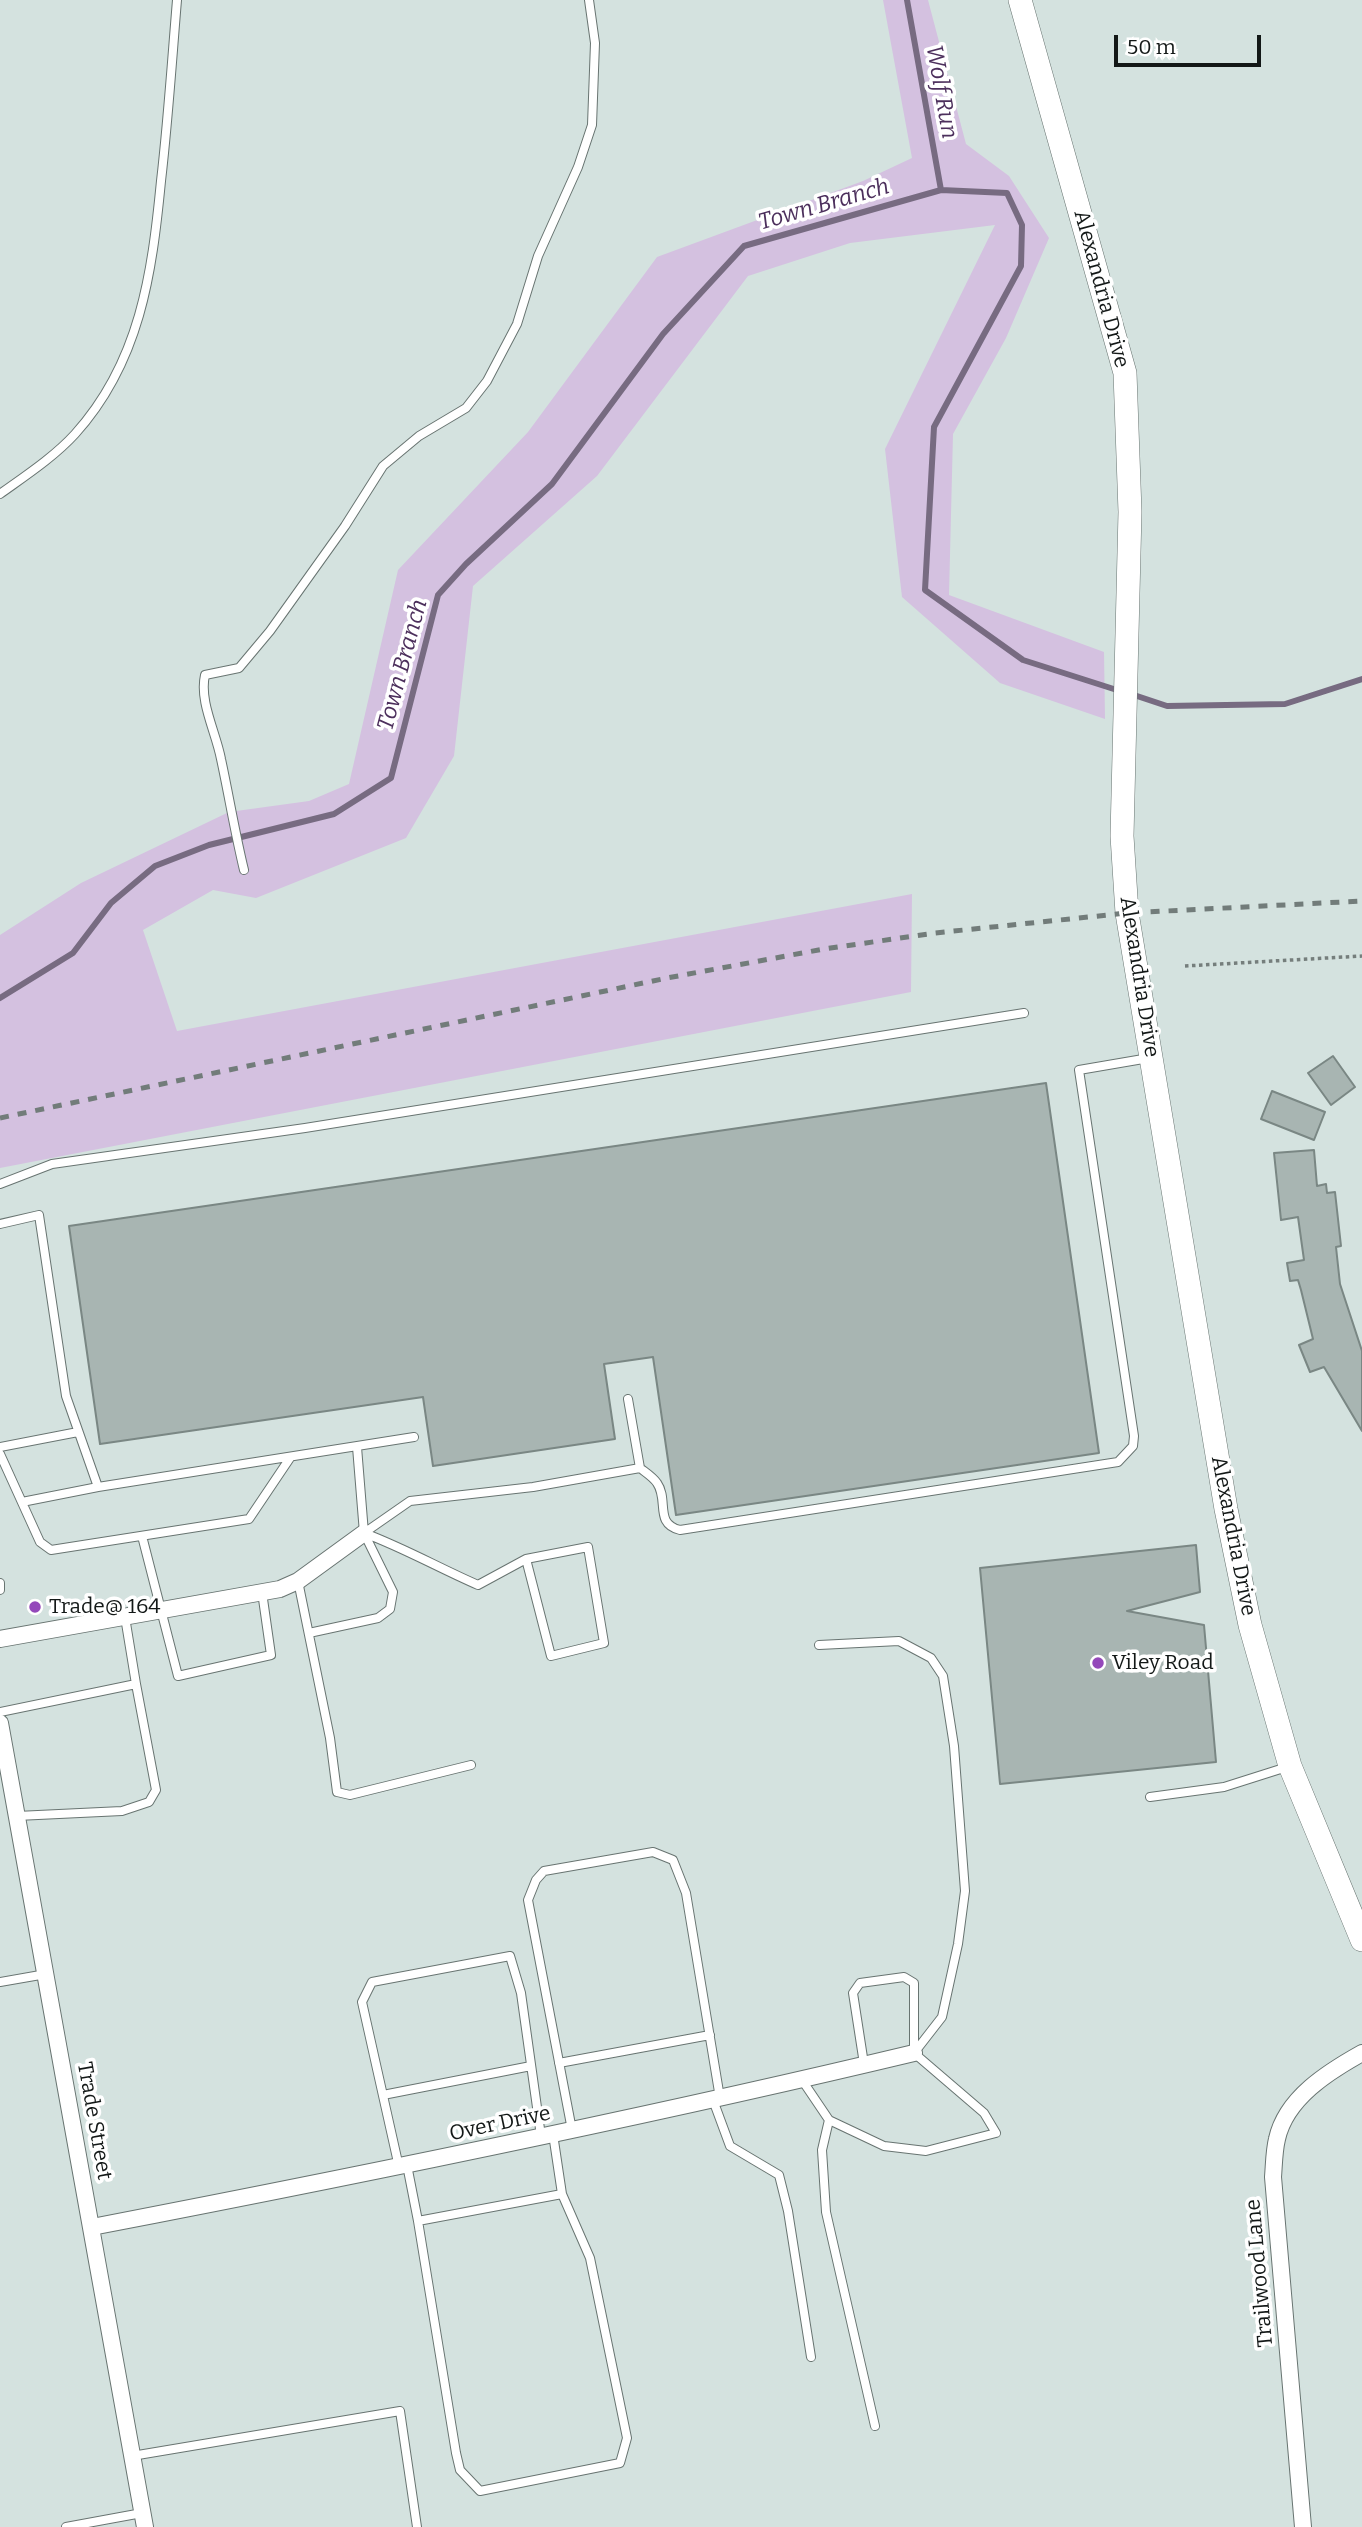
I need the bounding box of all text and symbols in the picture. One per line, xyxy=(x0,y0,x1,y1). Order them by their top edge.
scale bar xyxy=(1117,21,1264,65)
text: 50 m xyxy=(1127,34,1176,60)
water label: Wolf Run xyxy=(919,43,963,141)
water label: Town Branch xyxy=(755,173,893,237)
street label: Alexandria Drive xyxy=(1068,207,1134,371)
water label: Town Branch xyxy=(372,596,434,734)
street label: Alexandria Drive xyxy=(1114,895,1164,1059)
street label: Alexandria Drive xyxy=(1205,1454,1261,1618)
place label: Trade@ 164 xyxy=(49,1594,161,1620)
marker: Trade@ 164 xyxy=(27,1599,43,1615)
place label: Viley Road xyxy=(1112,1650,1214,1676)
marker: Viley Road xyxy=(1090,1655,1106,1671)
street label: Trade Street xyxy=(71,2060,117,2182)
street label: Over Drive xyxy=(447,2101,553,2147)
street label: Trailwood Lane xyxy=(1241,2198,1279,2348)

